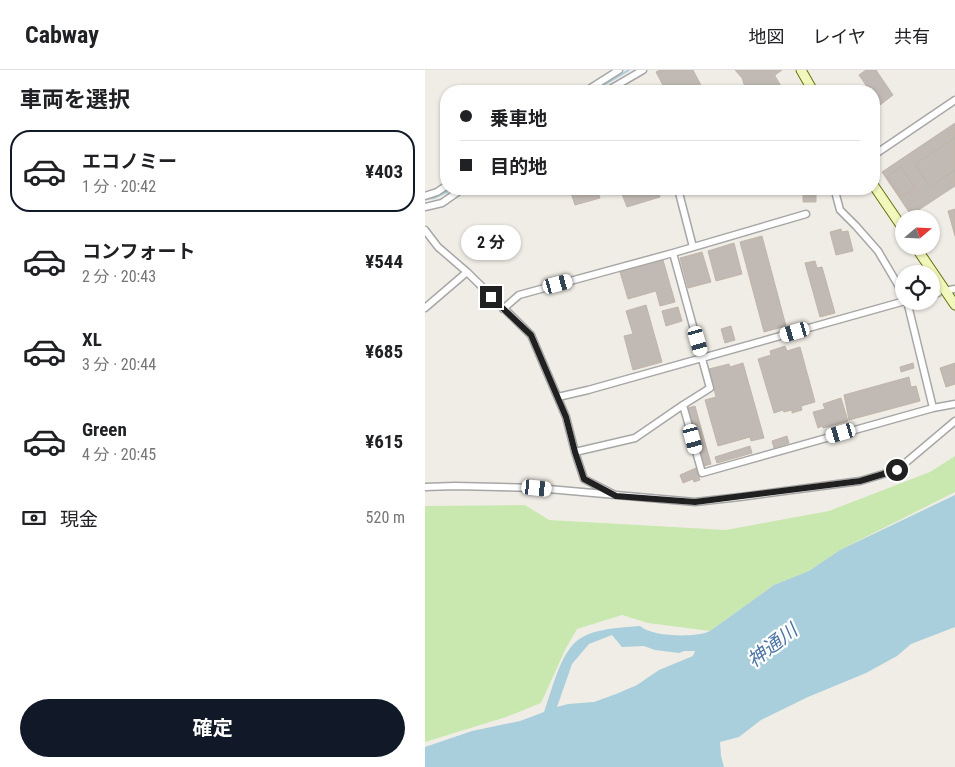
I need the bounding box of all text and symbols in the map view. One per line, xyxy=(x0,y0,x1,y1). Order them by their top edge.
text: Cabway xyxy=(25,21,99,49)
text: 地図 xyxy=(749,26,785,47)
text: レイヤ xyxy=(813,26,866,47)
text: 共有 xyxy=(894,26,930,47)
text: 車両を選択 xyxy=(20,87,130,112)
text: 乗車地 xyxy=(490,107,547,130)
icon: car xyxy=(22,149,67,194)
text: エコノミー xyxy=(82,150,177,173)
text: 目的地 xyxy=(490,155,547,178)
text: ¥403 xyxy=(365,160,403,183)
text: 1 分 · 20:42 xyxy=(82,177,156,196)
north arrow xyxy=(895,210,940,255)
map controls xyxy=(895,210,940,310)
callout: 2 分 xyxy=(461,224,521,260)
text: 2 分 xyxy=(477,233,505,252)
icon: car xyxy=(22,239,67,284)
text: コンフォート xyxy=(82,240,195,263)
text: ¥544 xyxy=(365,250,403,273)
button: locate xyxy=(895,265,940,310)
text: 2 分 · 20:43 xyxy=(82,267,156,286)
car xyxy=(541,273,574,295)
route end xyxy=(480,286,502,308)
car xyxy=(778,321,811,343)
car xyxy=(686,325,709,357)
text: XL xyxy=(82,328,102,351)
icon: car xyxy=(22,329,67,374)
text: ¥685 xyxy=(365,340,403,363)
text: 3 分 · 20:44 xyxy=(82,355,156,374)
text: Green xyxy=(82,418,127,441)
icon: car xyxy=(22,419,67,464)
car xyxy=(824,422,857,444)
car xyxy=(681,423,704,455)
text: ¥615 xyxy=(365,430,403,453)
text: 4 分 · 20:45 xyxy=(82,445,156,464)
route start xyxy=(886,459,908,481)
car xyxy=(521,479,552,497)
icon: cash xyxy=(20,504,48,532)
text: 現金 xyxy=(60,508,98,531)
text: 520 m xyxy=(366,508,405,527)
water label: 神通川 xyxy=(743,618,803,672)
button: 確定 xyxy=(20,699,405,757)

